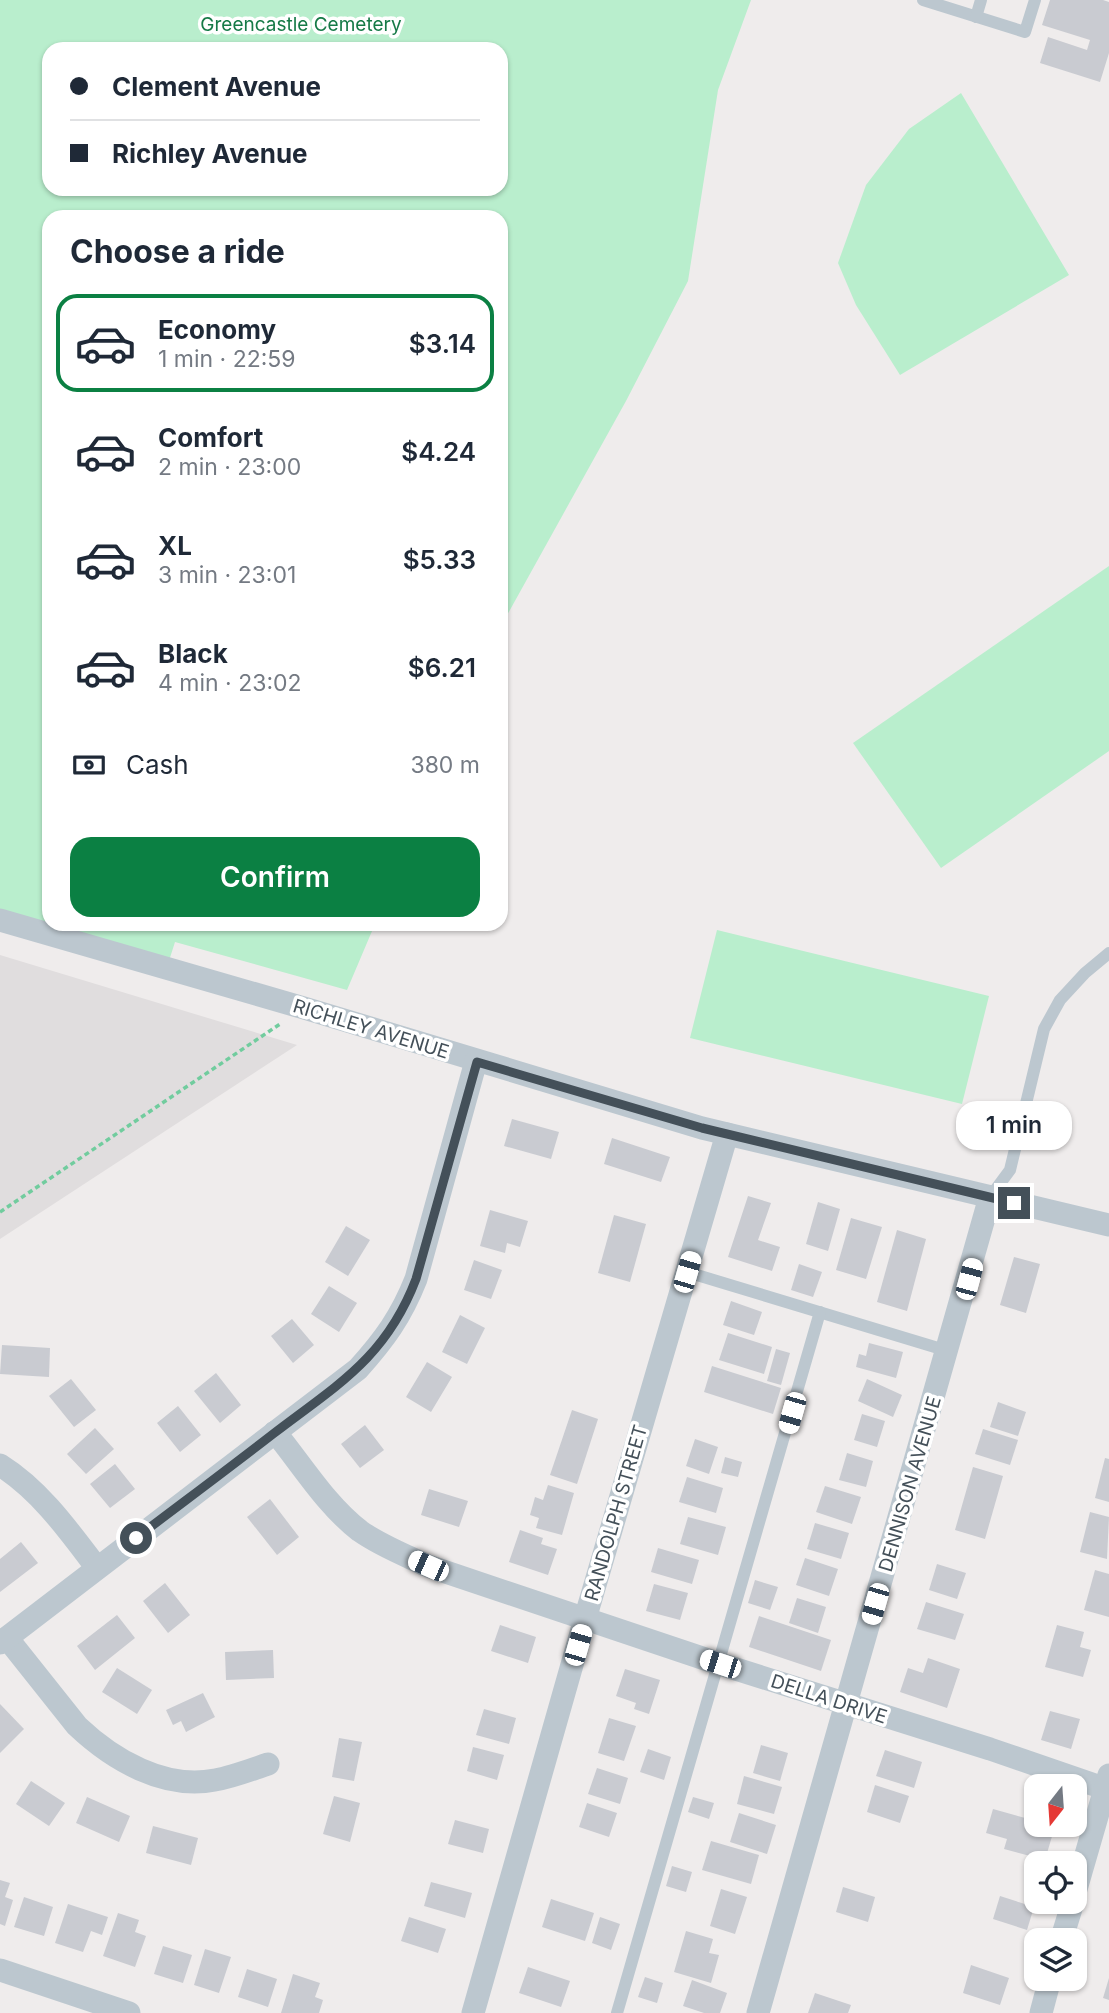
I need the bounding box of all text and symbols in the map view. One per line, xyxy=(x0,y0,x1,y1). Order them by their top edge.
park label: Greencastle Cemetery xyxy=(200,13,402,36)
text: Clement Avenue xyxy=(112,71,321,102)
text: Richley Avenue xyxy=(112,138,308,169)
text: Choose a ride xyxy=(70,232,285,271)
icon: car xyxy=(74,312,137,375)
text: Economy xyxy=(158,314,276,345)
text: $3.14 xyxy=(409,328,476,359)
text: 1 min · 22:59 xyxy=(158,345,296,373)
icon: car xyxy=(74,420,137,483)
text: Comfort xyxy=(158,422,263,453)
text: $4.24 xyxy=(401,436,476,467)
text: 2 min · 23:00 xyxy=(158,453,301,481)
icon: car xyxy=(74,528,137,591)
text: XL xyxy=(158,530,192,561)
text: $5.33 xyxy=(403,544,476,575)
text: 3 min · 23:01 xyxy=(158,561,296,589)
icon: car xyxy=(74,636,137,699)
text: Black xyxy=(158,638,228,669)
text: $6.21 xyxy=(408,652,476,683)
text: 4 min · 23:02 xyxy=(158,669,302,697)
icon: cash xyxy=(70,746,108,784)
text: Cash xyxy=(126,749,189,780)
text: 380 m xyxy=(410,751,480,779)
button: Confirm xyxy=(70,837,480,917)
street label: RICHLEY AVENUE xyxy=(290,994,452,1064)
callout: 1 min xyxy=(956,1102,1072,1150)
text: 1 min xyxy=(986,1111,1042,1139)
route end xyxy=(998,1187,1030,1219)
car xyxy=(672,1249,703,1295)
car xyxy=(954,1256,985,1302)
car xyxy=(777,1390,808,1436)
street label: DENNISON AVENUE xyxy=(874,1394,946,1574)
street label: RANDOLPH STREET xyxy=(580,1422,652,1604)
route start xyxy=(120,1522,152,1554)
car xyxy=(405,1548,452,1584)
car xyxy=(860,1581,891,1627)
car xyxy=(563,1622,594,1668)
car xyxy=(697,1648,744,1680)
street label: DELLA DRIVE xyxy=(768,1669,890,1729)
north arrow xyxy=(1024,1774,1087,1838)
map controls xyxy=(1024,1774,1087,1991)
button: locate xyxy=(1024,1851,1087,1914)
button: layers xyxy=(1024,1928,1087,1991)

